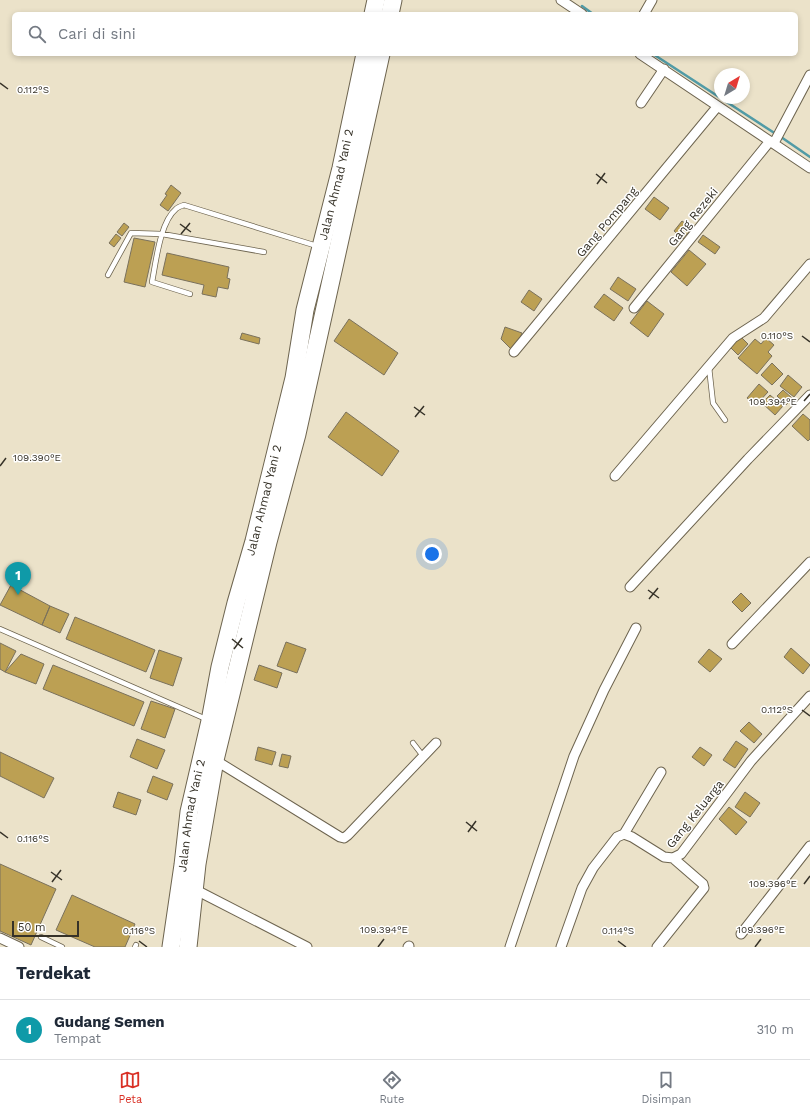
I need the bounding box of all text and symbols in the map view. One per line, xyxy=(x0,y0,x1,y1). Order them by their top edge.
search box xyxy=(12,12,798,56)
icon: search xyxy=(26,23,48,45)
text: Cari di sini xyxy=(58,25,136,43)
north arrow xyxy=(714,68,750,104)
text: 0.112°S xyxy=(17,84,49,95)
street label: Jalan Ahmad Yani 2 xyxy=(316,128,356,242)
street label: Gang Pompang xyxy=(574,184,641,260)
street label: Gang Rezeki xyxy=(665,185,721,249)
text: 0.110°S xyxy=(761,330,793,341)
text: 109.394°E xyxy=(749,396,797,407)
street label: Jalan Ahmad Yani 2 xyxy=(243,443,284,557)
text: 109.390°E xyxy=(13,452,61,463)
your location xyxy=(422,544,442,564)
pin: 1 xyxy=(5,562,31,595)
text: 0.112°S xyxy=(761,704,793,715)
street label: Jalan Ahmad Yani 2 xyxy=(175,758,208,873)
street label: Gang Keluarga xyxy=(663,777,727,851)
text: 0.116°S xyxy=(17,833,49,844)
text: 109.396°E xyxy=(749,878,797,889)
scale bar xyxy=(12,919,79,938)
text: 50 m xyxy=(18,921,45,934)
text: 109.394°E xyxy=(360,924,408,935)
text: 109.396°E xyxy=(737,924,785,935)
text: 0.116°S xyxy=(123,925,155,936)
text: 0.114°S xyxy=(602,925,634,936)
text: Terdekat xyxy=(16,963,91,983)
text: Gudang Semen xyxy=(54,1013,165,1031)
text: 1 xyxy=(26,1022,32,1037)
text: 310 m xyxy=(756,1022,794,1037)
text: Tempat xyxy=(54,1031,101,1046)
tab: Peta xyxy=(119,1069,142,1106)
tab: Rute xyxy=(379,1069,404,1106)
tab: Disimpan xyxy=(641,1069,691,1106)

